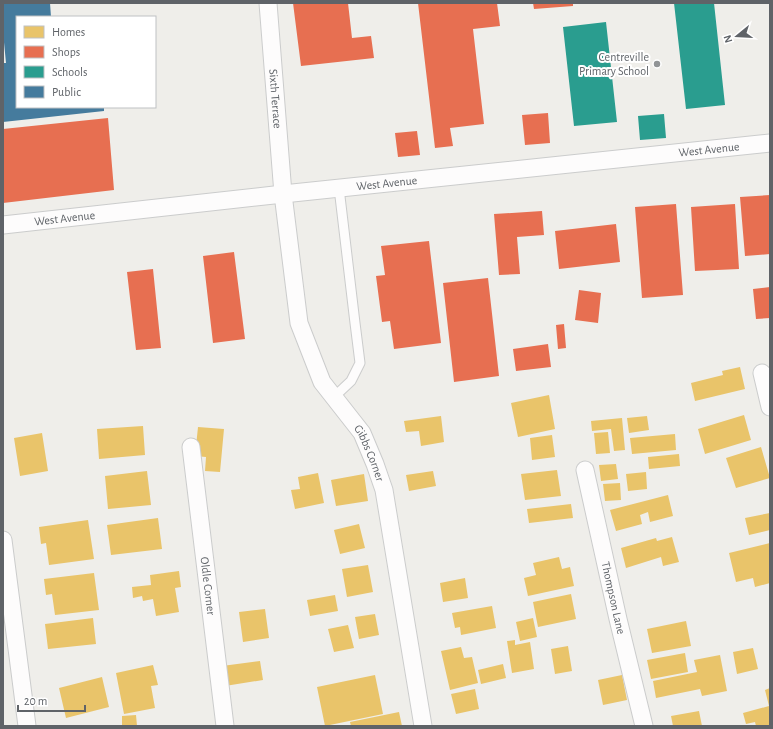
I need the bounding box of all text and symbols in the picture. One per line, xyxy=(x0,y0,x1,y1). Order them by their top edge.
legend xyxy=(16,16,156,108)
north arrow xyxy=(717,16,757,56)
text: Homes xyxy=(52,26,85,38)
text: N xyxy=(722,34,734,44)
text: Shops xyxy=(52,46,80,58)
place label: Centreville Primary School xyxy=(579,51,649,78)
marker: Centreville Primary School xyxy=(652,59,662,69)
text: Schools xyxy=(52,66,87,78)
street label: Sixth Terrace xyxy=(267,68,284,129)
text: Public xyxy=(52,86,81,98)
street label: West Avenue xyxy=(678,140,740,159)
street label: West Avenue xyxy=(356,174,418,192)
street label: West Avenue xyxy=(34,209,96,228)
street label: Gibbs Corner xyxy=(352,422,387,483)
street label: Oldle Corner xyxy=(198,556,217,616)
street label: Thompson Lane xyxy=(599,560,627,635)
scale bar xyxy=(18,687,85,713)
text: 20 m xyxy=(24,695,47,707)

